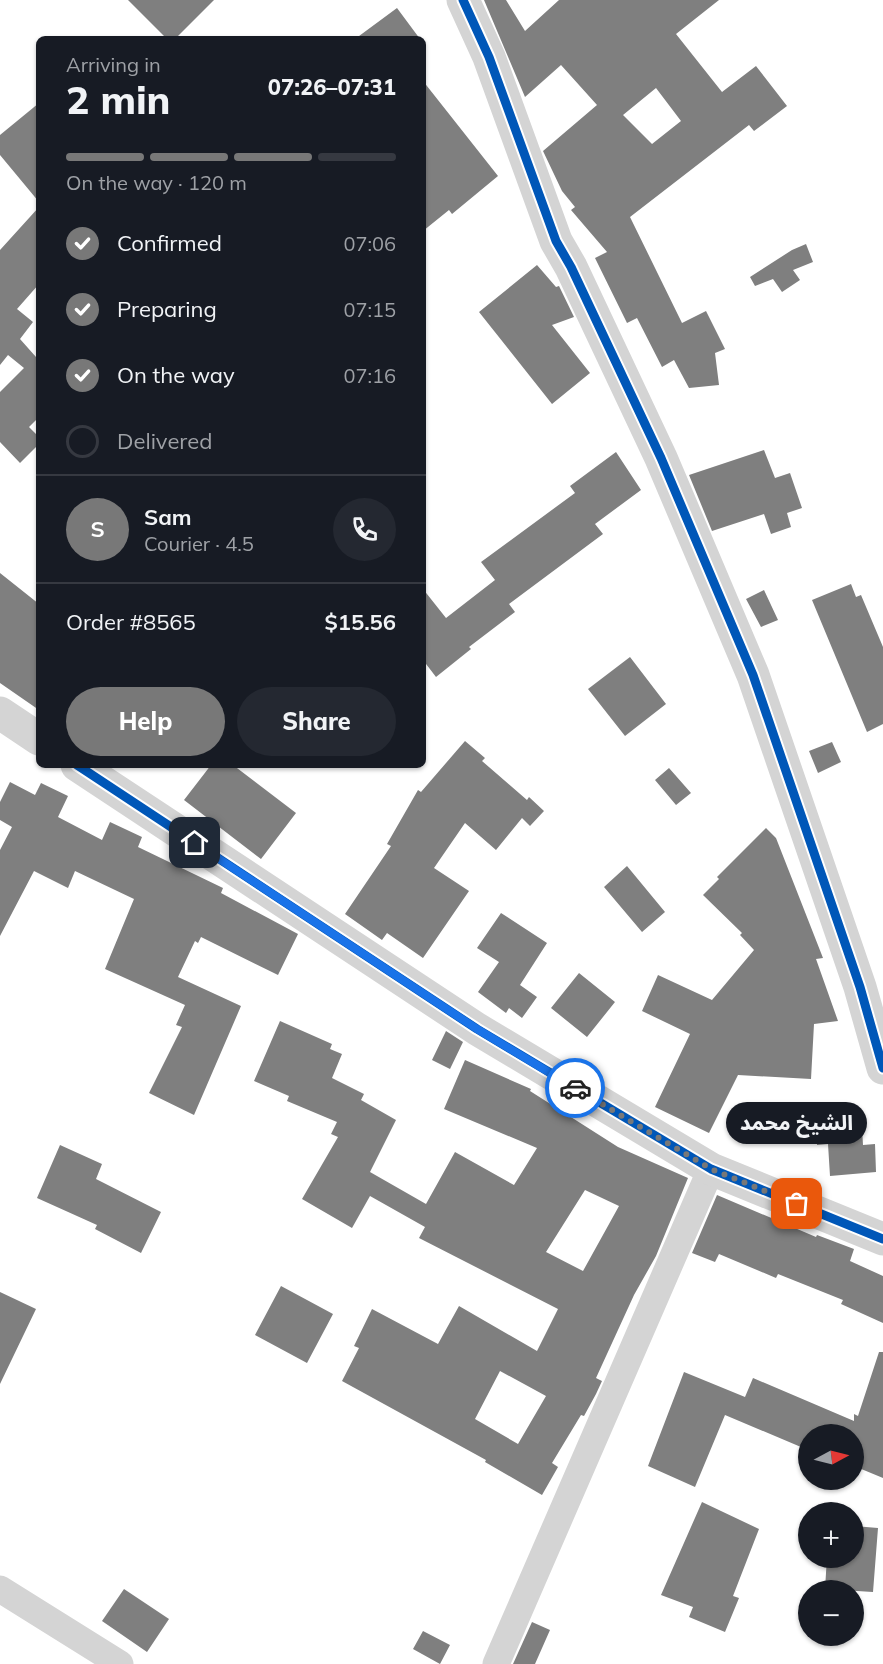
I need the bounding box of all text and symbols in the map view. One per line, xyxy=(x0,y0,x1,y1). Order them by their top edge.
text: Arriving in xyxy=(66,52,161,77)
text: 07:26–07:31 xyxy=(268,73,396,101)
text: 2 min xyxy=(66,75,171,124)
text: On the way · 120 m xyxy=(66,170,247,195)
icon: check xyxy=(66,227,99,260)
text: Confirmed xyxy=(117,229,222,257)
text: 07:06 xyxy=(343,231,396,256)
icon: check xyxy=(66,293,99,326)
text: Preparing xyxy=(117,295,217,323)
text: 07:15 xyxy=(343,297,396,322)
icon: check xyxy=(66,359,99,392)
text: On the way xyxy=(117,361,235,389)
text: 07:16 xyxy=(343,363,396,388)
text: Delivered xyxy=(117,427,212,455)
button: phone xyxy=(333,498,396,561)
text: Sam xyxy=(144,503,192,531)
text: S xyxy=(90,515,105,543)
text: Courier · 4.5 xyxy=(144,531,254,556)
text: Order #8565 xyxy=(66,608,196,636)
text: $15.56 xyxy=(325,608,396,636)
button: Help xyxy=(66,687,225,756)
button: Share xyxy=(237,687,396,756)
pin xyxy=(169,817,220,868)
icon: home xyxy=(178,826,211,859)
courier xyxy=(545,1058,605,1118)
icon: car xyxy=(559,1072,592,1105)
callout: الشيخ محمد xyxy=(726,1102,868,1144)
text: الشيخ محمد xyxy=(740,1110,853,1135)
pin xyxy=(771,1178,822,1229)
icon: bag xyxy=(780,1187,813,1220)
north arrow xyxy=(798,1424,864,1490)
map controls xyxy=(798,1424,864,1646)
button: + xyxy=(798,1502,864,1568)
button: − xyxy=(798,1580,864,1646)

